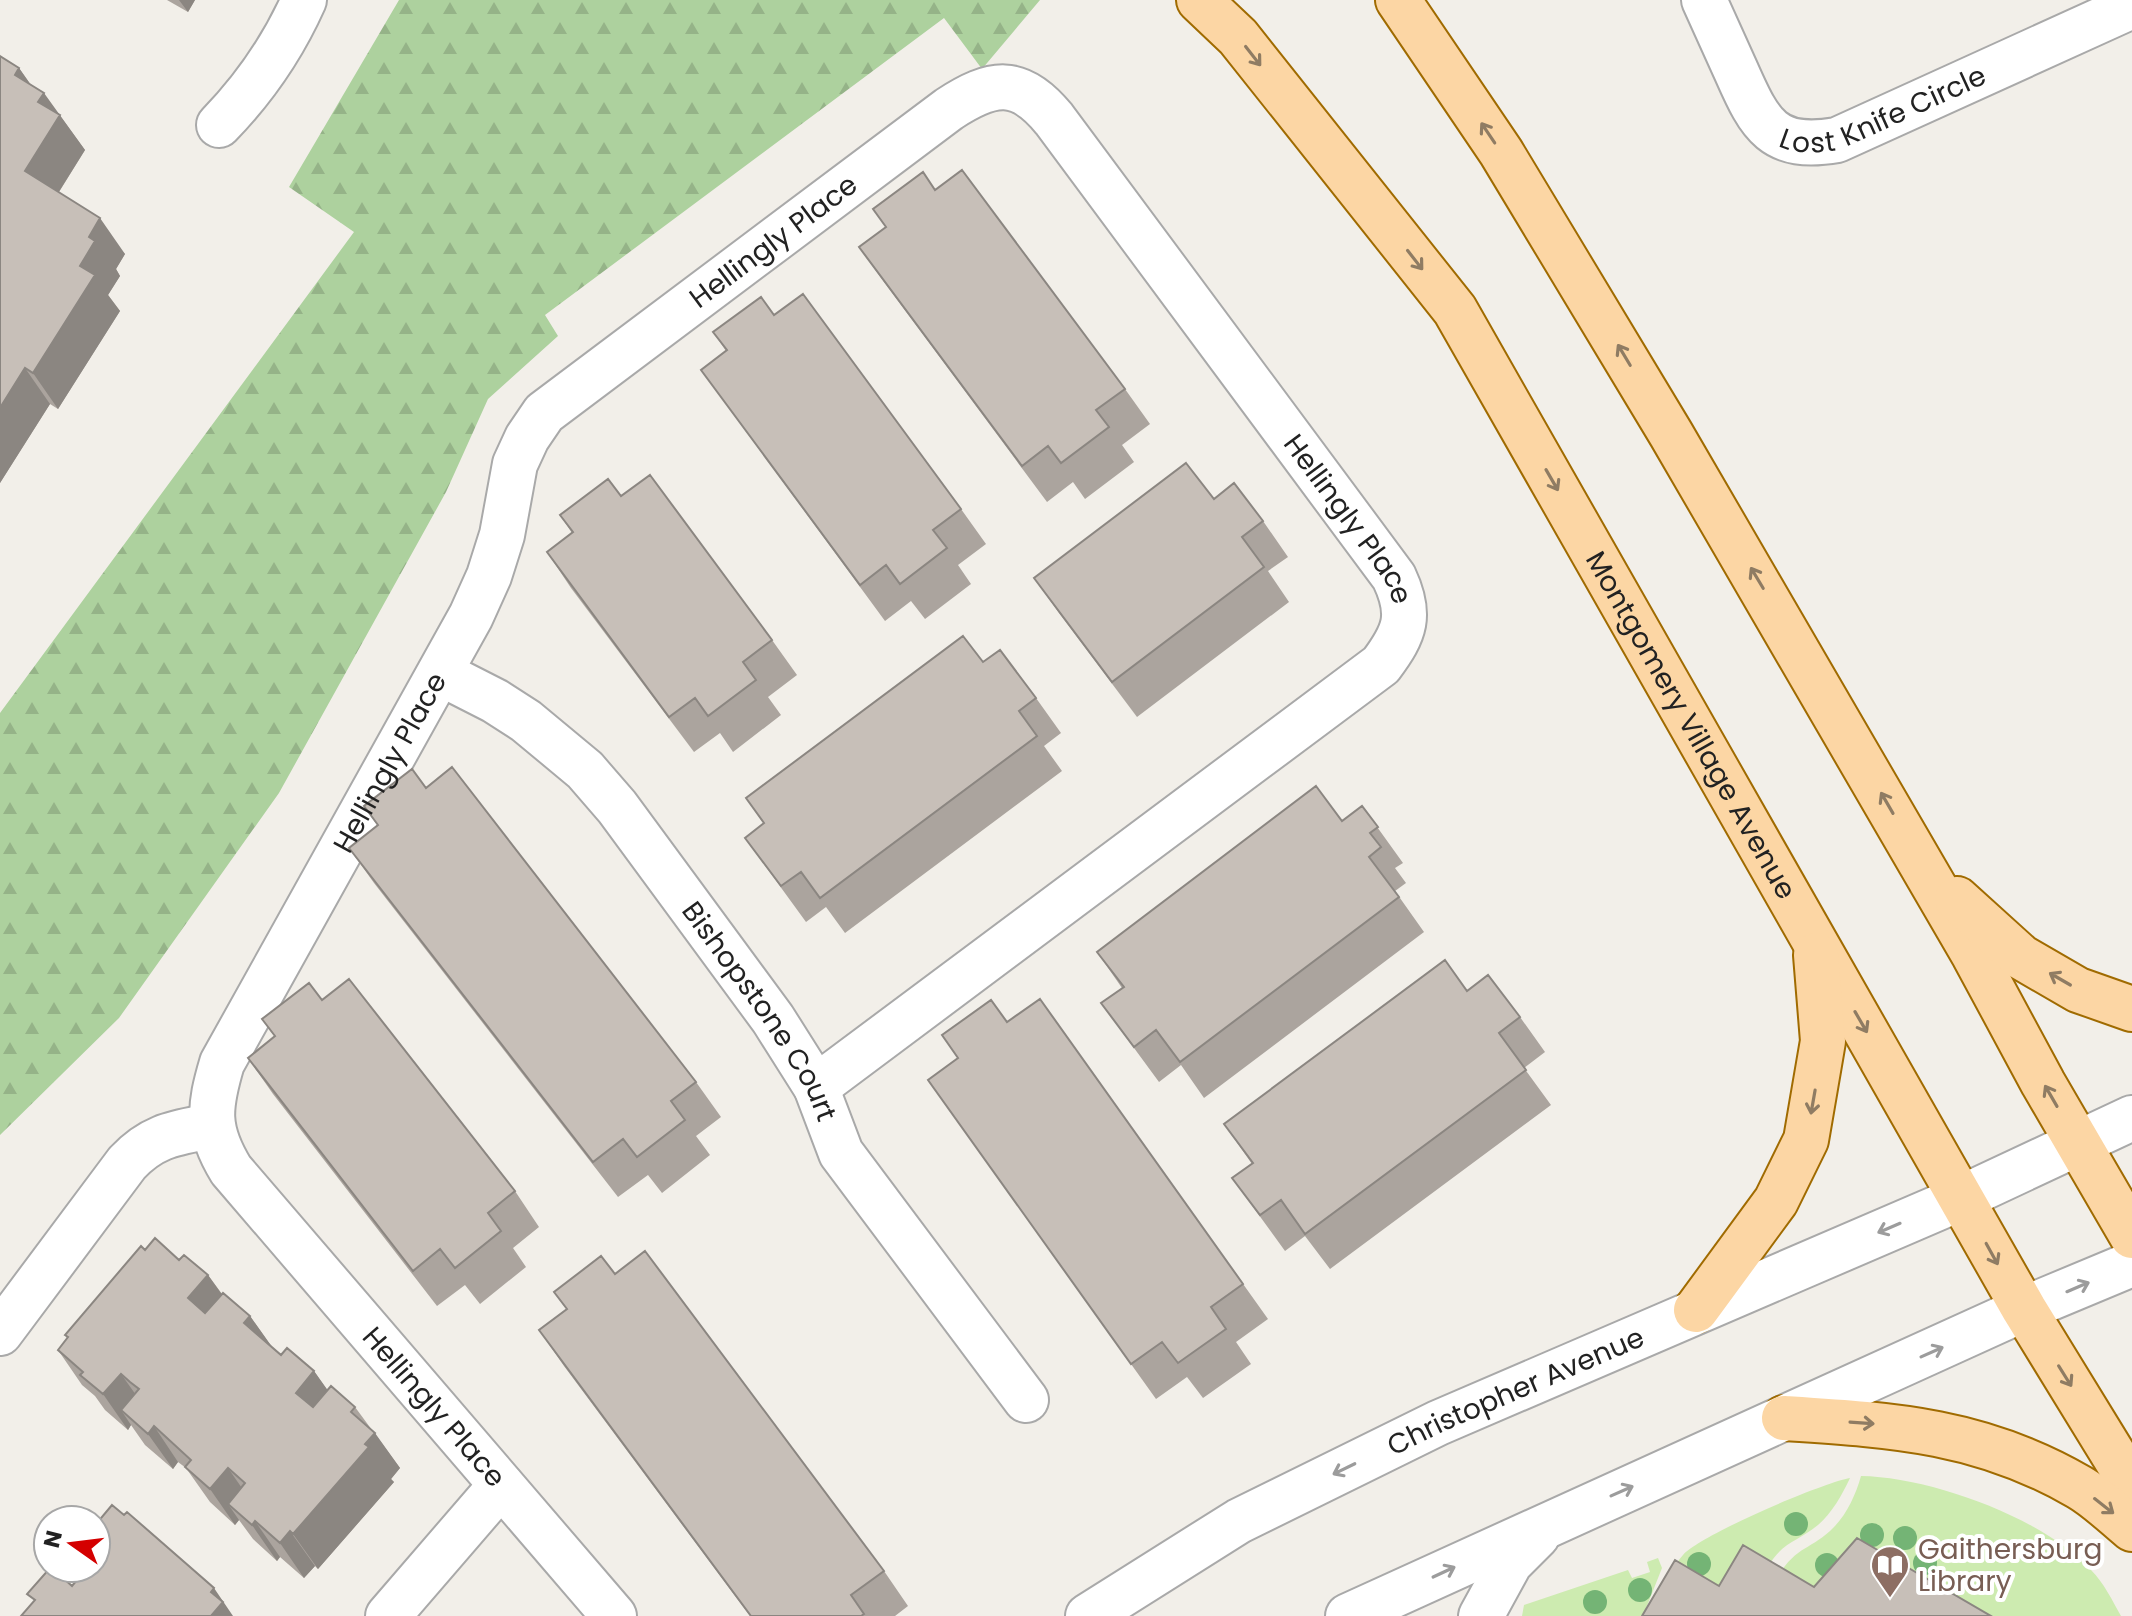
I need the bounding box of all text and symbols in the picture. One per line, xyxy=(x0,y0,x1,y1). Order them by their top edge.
one-way arrow xyxy=(1244,45,1262,66)
street label: Lost Knife Circle xyxy=(1774,55,1992,162)
one-way arrow xyxy=(1480,122,1496,145)
street label: Hellingly Place xyxy=(681,165,865,317)
one-way arrow xyxy=(1406,249,1424,270)
one-way arrow xyxy=(1616,344,1632,367)
street label: Hellingly Place xyxy=(1275,426,1422,608)
one-way arrow xyxy=(1544,468,1560,491)
street label: Montgomery Village Avenue xyxy=(1577,544,1806,906)
one-way arrow xyxy=(1749,567,1765,590)
street label: Hellingly Place xyxy=(324,665,455,860)
one-way arrow xyxy=(1879,792,1895,815)
street label: Bishopstone Court xyxy=(673,893,847,1126)
one-way arrow xyxy=(2049,971,2072,987)
one-way arrow xyxy=(1853,1010,1869,1033)
one-way arrow xyxy=(2043,1085,2059,1108)
one-way arrow xyxy=(1804,1089,1819,1114)
one-way arrow xyxy=(1877,1221,1902,1236)
one-way arrow xyxy=(1985,1241,2000,1265)
one-way arrow xyxy=(2065,1278,2090,1293)
street label: Christopher Avenue xyxy=(1380,1317,1650,1465)
street label: Hellingly Place xyxy=(353,1318,515,1496)
one-way arrow xyxy=(1919,1344,1944,1359)
one-way arrow xyxy=(2057,1364,2074,1386)
one-way arrow xyxy=(1848,1416,1875,1431)
one-way arrow xyxy=(1332,1462,1356,1477)
one-way arrow xyxy=(1609,1483,1633,1498)
one-way arrow xyxy=(2093,1498,2114,1515)
north arrow xyxy=(32,1504,112,1584)
text: N xyxy=(36,1528,70,1551)
place label: Gaithersburg Library xyxy=(1918,1530,2102,1601)
library icon: Gaithersburg Library xyxy=(1869,1544,1911,1599)
one-way arrow xyxy=(1432,1564,1456,1579)

